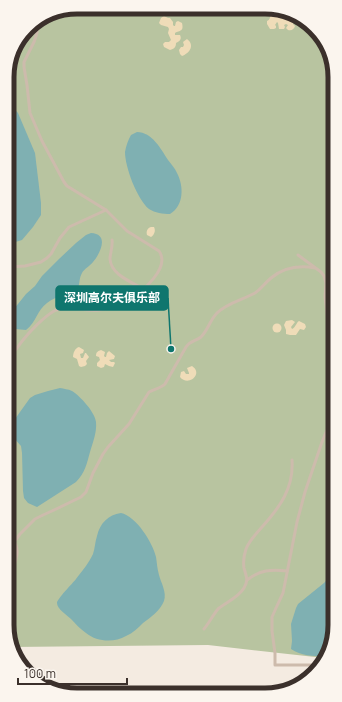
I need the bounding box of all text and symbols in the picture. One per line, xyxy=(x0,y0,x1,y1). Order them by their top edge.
callout: 深圳高尔夫俱乐部 xyxy=(56,286,168,310)
text: 深圳高尔夫俱乐部 xyxy=(64,289,160,306)
scale bar xyxy=(18,660,127,686)
text: 100 m xyxy=(24,665,56,682)

